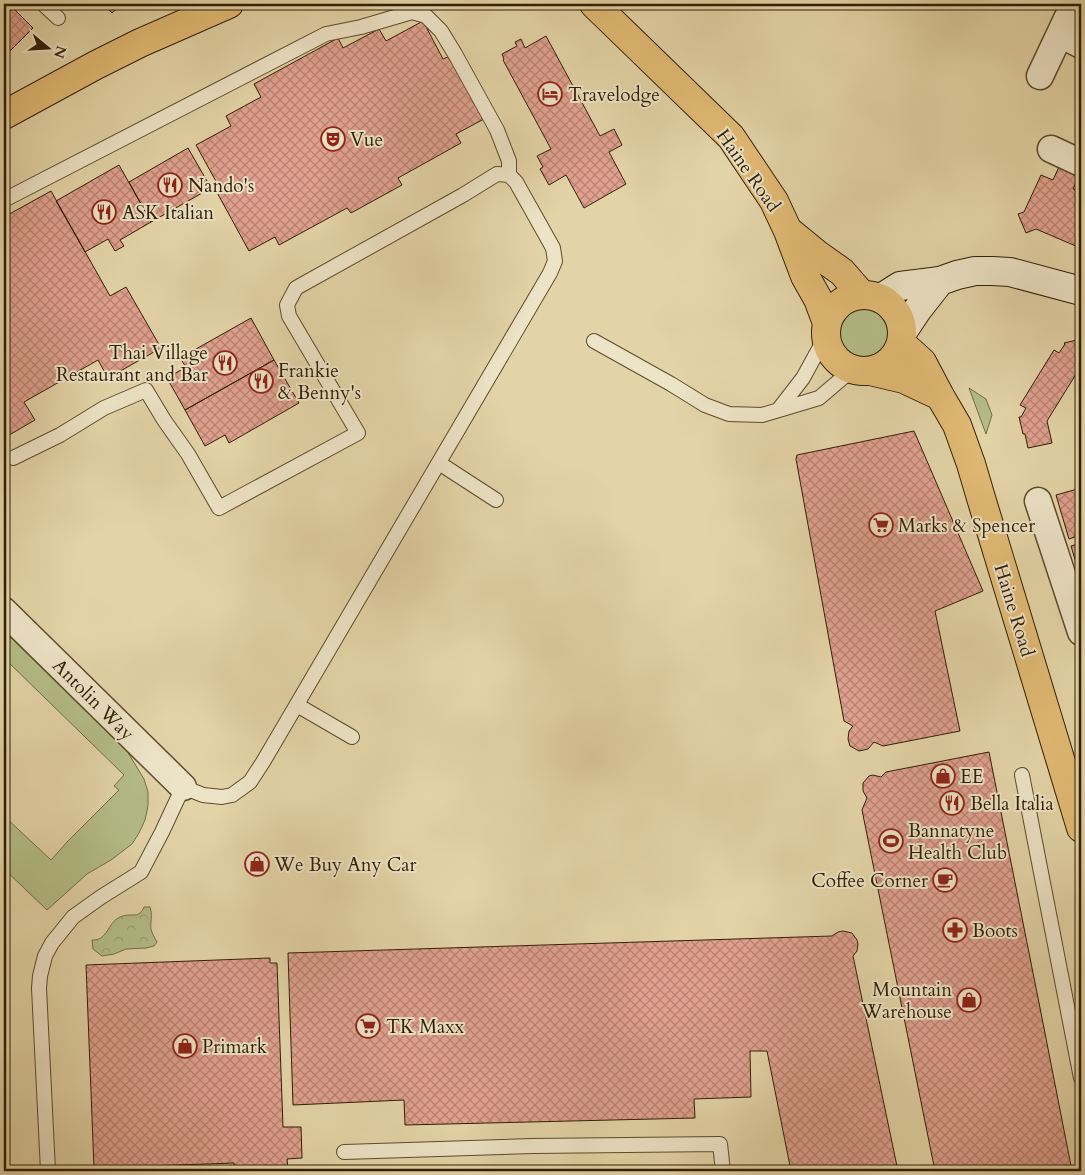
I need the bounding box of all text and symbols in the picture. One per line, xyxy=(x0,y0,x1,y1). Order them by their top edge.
north arrow xyxy=(22,22,72,72)
text: N xyxy=(49,43,71,61)
hotel icon: Travelodge xyxy=(537,81,563,107)
place label: Travelodge xyxy=(568,82,660,108)
street label: Haine Road xyxy=(710,124,786,217)
theatre icon: Vue xyxy=(320,126,346,152)
place label: Vue xyxy=(350,127,383,153)
restaurant icon: Nando's xyxy=(157,172,183,198)
place label: Nando's xyxy=(188,173,254,199)
restaurant icon: ASK Italian xyxy=(91,199,117,225)
place label: ASK Italian xyxy=(122,200,214,226)
place label: Thai Village Restaurant and Bar xyxy=(56,340,208,388)
restaurant icon: Thai Village Restaurant and Bar xyxy=(212,350,238,376)
place label: Frankie & Benny's xyxy=(278,358,361,406)
restaurant icon: Frankie & Benny's xyxy=(248,368,274,394)
supermarket icon: Marks & Spencer xyxy=(868,512,894,538)
place label: Marks & Spencer xyxy=(898,513,1035,539)
street label: Haine Road xyxy=(988,561,1040,660)
street label: Antolin Way xyxy=(47,653,140,746)
shop icon: EE xyxy=(930,763,956,789)
place label: EE xyxy=(960,764,983,790)
restaurant icon: Bella Italia xyxy=(939,790,965,816)
place label: Bella Italia xyxy=(970,791,1054,817)
place label: Bannatyne Health Club xyxy=(908,818,1007,866)
sports icon: Bannatyne Health Club xyxy=(878,828,904,854)
shop icon: We Buy Any Car xyxy=(244,851,270,877)
place label: We Buy Any Car xyxy=(273,852,416,878)
cafe icon: Coffee Corner xyxy=(932,867,958,893)
place label: Coffee Corner xyxy=(811,868,928,894)
pharmacy icon: Boots xyxy=(942,917,968,943)
place label: Boots xyxy=(972,918,1018,944)
place label: Mountain Warehouse xyxy=(860,977,952,1025)
shop icon: Mountain Warehouse xyxy=(956,987,982,1013)
supermarket icon: TK Maxx xyxy=(355,1013,381,1039)
place label: TK Maxx xyxy=(386,1014,465,1040)
shop icon: Primark xyxy=(172,1033,198,1059)
place label: Primark xyxy=(202,1034,268,1060)

